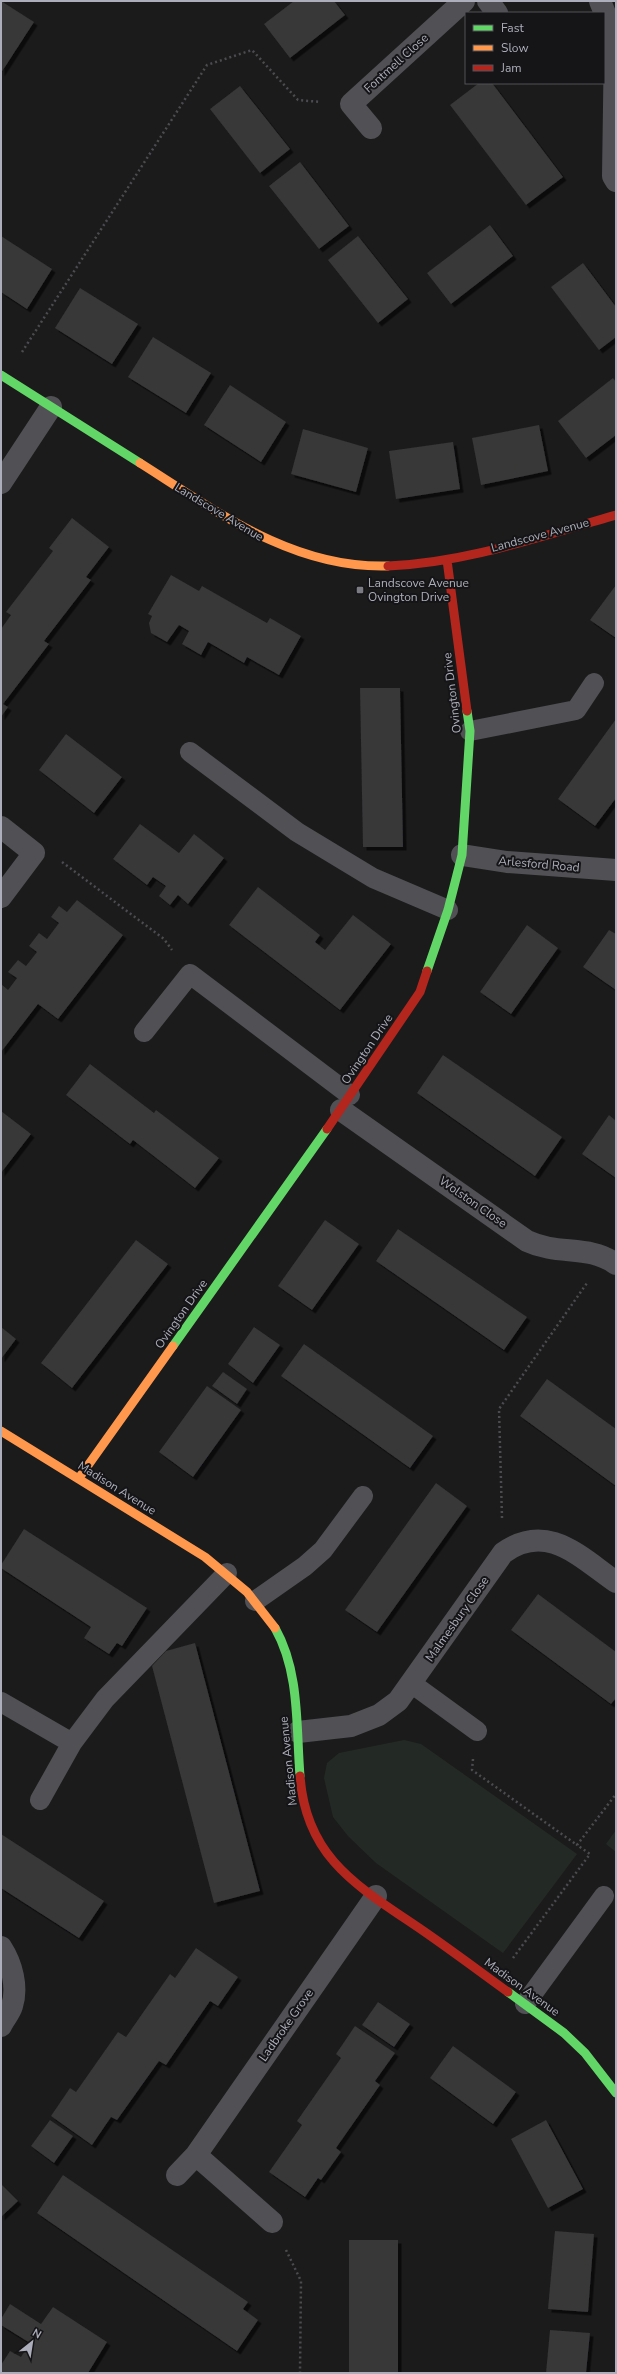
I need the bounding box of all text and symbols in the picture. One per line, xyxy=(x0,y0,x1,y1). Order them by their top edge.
legend xyxy=(465,12,605,84)
text: Fast xyxy=(501,20,524,36)
street label: Fontmell Close xyxy=(360,30,432,96)
text: Slow xyxy=(501,40,529,56)
text: Jam xyxy=(500,60,522,76)
street label: Landscove Avenue xyxy=(172,479,266,545)
street label: Landscove Avenue xyxy=(489,514,591,556)
place label: Landscove Avenue Ovington Drive xyxy=(368,575,469,605)
marker: Landscove Avenue Ovington Drive xyxy=(355,585,365,595)
street label: Ovington Drive xyxy=(439,652,465,734)
street label: Arlesford Road xyxy=(498,852,580,876)
street label: Ovington Drive xyxy=(338,1011,396,1087)
street label: Wolston Close xyxy=(436,1173,510,1231)
street label: Ovington Drive xyxy=(151,1276,211,1352)
street label: Madison Avenue xyxy=(75,1457,159,1519)
street label: Malmesbury Close xyxy=(422,1573,492,1665)
street label: Madison Avenue xyxy=(275,1716,301,1806)
street label: Madison Avenue xyxy=(481,1954,563,2020)
street label: Ladbroke Grove xyxy=(255,1986,317,2064)
north arrow xyxy=(12,2322,52,2362)
text: N xyxy=(29,2325,44,2342)

